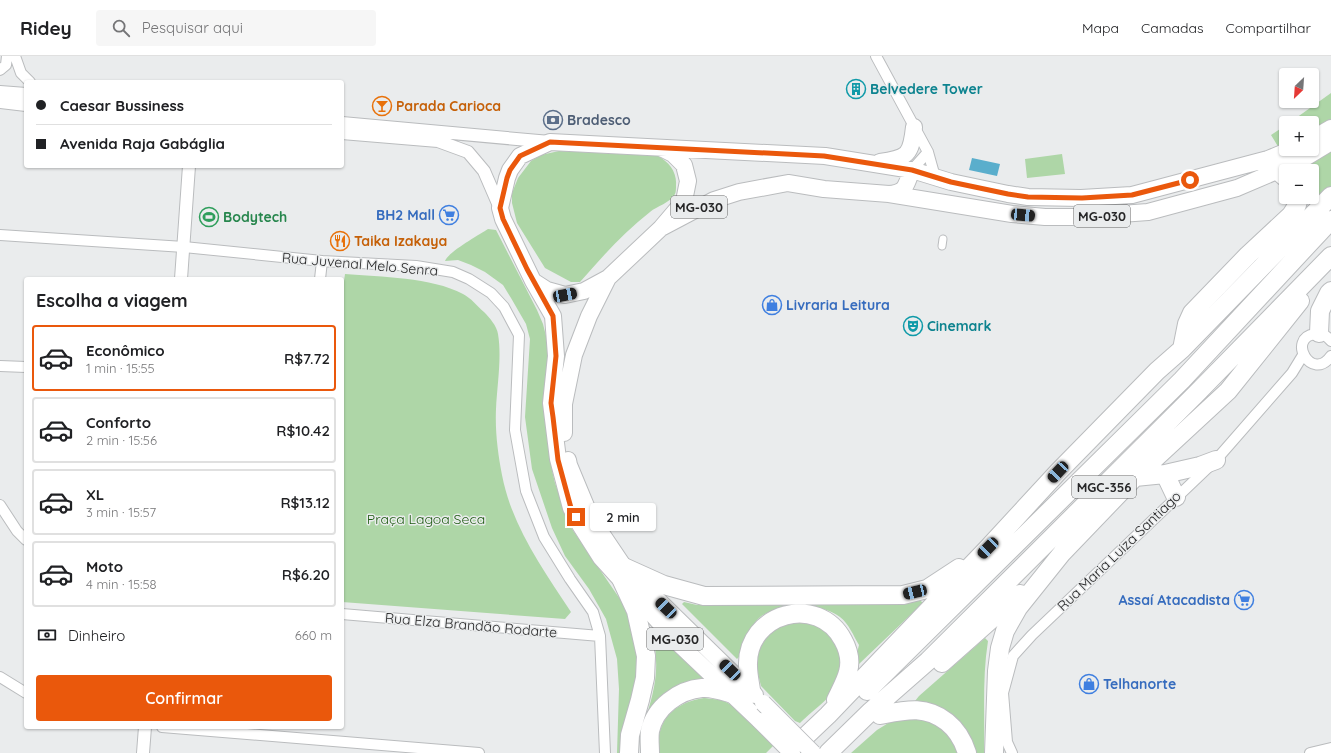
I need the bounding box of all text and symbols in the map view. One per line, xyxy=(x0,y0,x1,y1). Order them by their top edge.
search box xyxy=(96,10,376,46)
text: Ridey xyxy=(20,16,72,40)
icon: search xyxy=(110,17,132,39)
text: Pesquisar aqui xyxy=(142,18,243,37)
text: Mapa xyxy=(1082,19,1119,37)
text: Camadas xyxy=(1141,19,1203,37)
text: Compartilhar xyxy=(1225,19,1311,37)
north arrow xyxy=(1279,68,1319,108)
map controls xyxy=(1279,68,1319,204)
building icon: Belvedere Tower xyxy=(845,78,867,100)
place label: Belvedere Tower xyxy=(870,80,983,98)
bar icon: Parada Carioca xyxy=(371,95,393,117)
text: Caesar Bussiness xyxy=(60,96,184,115)
place label: Parada Carioca xyxy=(396,97,501,115)
bank icon: Bradesco xyxy=(542,109,564,131)
place label: Bradesco xyxy=(567,111,631,129)
button: + xyxy=(1279,116,1319,156)
text: Avenida Raja Gabáglia xyxy=(60,134,225,153)
button: − xyxy=(1279,164,1319,204)
route start xyxy=(1181,171,1199,189)
road number: MG-030 xyxy=(671,196,727,218)
supermarket icon: BH2 Mall xyxy=(438,204,460,226)
road number: MG-030 xyxy=(1074,205,1130,227)
sports icon: Bodytech xyxy=(198,206,220,228)
place label: BH2 Mall xyxy=(376,206,435,224)
place label: Bodytech xyxy=(223,208,287,226)
car xyxy=(1011,208,1035,222)
restaurant icon: Taika Izakaya xyxy=(329,230,351,252)
place label: Taika Izakaya xyxy=(354,232,447,250)
street label: Rua Juvenal Melo Senra xyxy=(281,248,439,280)
car xyxy=(552,287,578,303)
text: Escolha a viagem xyxy=(36,289,188,312)
shop icon: Livraria Leitura xyxy=(761,294,783,316)
place label: Livraria Leitura xyxy=(786,296,890,314)
theatre icon: Cinemark xyxy=(902,315,924,337)
place label: Cinemark xyxy=(927,317,991,335)
icon: car xyxy=(38,340,74,376)
text: Econômico xyxy=(86,341,165,360)
text: R$7.72 xyxy=(284,349,330,368)
text: 1 min · 15:55 xyxy=(86,360,155,376)
icon: car xyxy=(38,412,74,448)
text: Conforto xyxy=(86,413,151,432)
text: R$10.42 xyxy=(276,421,330,440)
text: 2 min · 15:56 xyxy=(86,432,157,448)
car xyxy=(1045,459,1071,485)
road number: MGC-356 xyxy=(1072,476,1136,498)
icon: car xyxy=(38,484,74,520)
text: XL xyxy=(86,485,104,504)
street label: Rua Maria Luiza Santiago xyxy=(1053,487,1185,615)
text: R$13.12 xyxy=(280,493,330,512)
callout: 2 min xyxy=(590,503,656,531)
text: 3 min · 15:57 xyxy=(86,504,156,520)
route end xyxy=(567,508,585,526)
text: 2 min xyxy=(606,509,640,525)
park label: Praça Lagoa Seca xyxy=(367,510,485,528)
car xyxy=(975,535,1001,561)
icon: car xyxy=(38,556,74,592)
text: Moto xyxy=(86,557,123,576)
text: R$6.20 xyxy=(282,565,330,584)
text: 4 min · 15:58 xyxy=(86,576,157,592)
car xyxy=(902,583,928,601)
supermarket icon: Assaí Atacadista xyxy=(1233,589,1255,611)
place label: Assaí Atacadista xyxy=(1119,591,1230,609)
car xyxy=(653,595,679,621)
street label: Rua Elza Brandão Rodarte xyxy=(384,609,558,641)
icon: cash xyxy=(36,624,58,646)
text: Dinheiro xyxy=(68,626,125,645)
text: 660 m xyxy=(295,627,332,643)
road number: MG-030 xyxy=(647,628,703,650)
car xyxy=(717,657,743,683)
shop icon: Telhanorte xyxy=(1078,673,1100,695)
button: Confirmar xyxy=(36,675,332,721)
place label: Telhanorte xyxy=(1103,675,1176,693)

